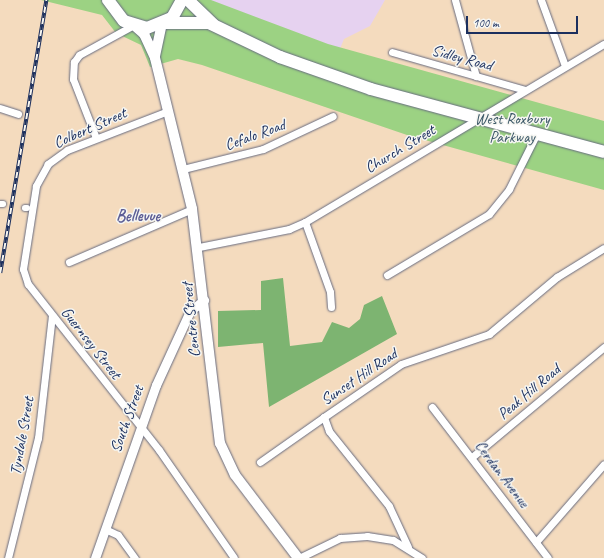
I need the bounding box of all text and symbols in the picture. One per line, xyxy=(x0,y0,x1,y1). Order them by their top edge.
scale bar xyxy=(468,8,580,34)
text: 100 m xyxy=(473,15,499,31)
street label: Sidley Road xyxy=(430,41,494,75)
street label: Colbert Street xyxy=(51,103,129,153)
park label: West Roxbury Parkway xyxy=(474,109,550,147)
street label: Cefalo Road xyxy=(222,115,288,155)
street label: Church Street xyxy=(361,120,439,178)
district label: Bellevue xyxy=(116,206,160,226)
street label: Centre Street xyxy=(178,282,204,358)
street label: Guernsey Street xyxy=(57,303,125,383)
street label: Sunset Hill Road xyxy=(317,344,401,410)
street label: Peak Hill Road xyxy=(493,360,565,424)
street label: South Street xyxy=(106,383,148,455)
street label: Tyndale Street xyxy=(6,395,38,477)
street label: Cerdan Avenue xyxy=(471,437,533,511)

